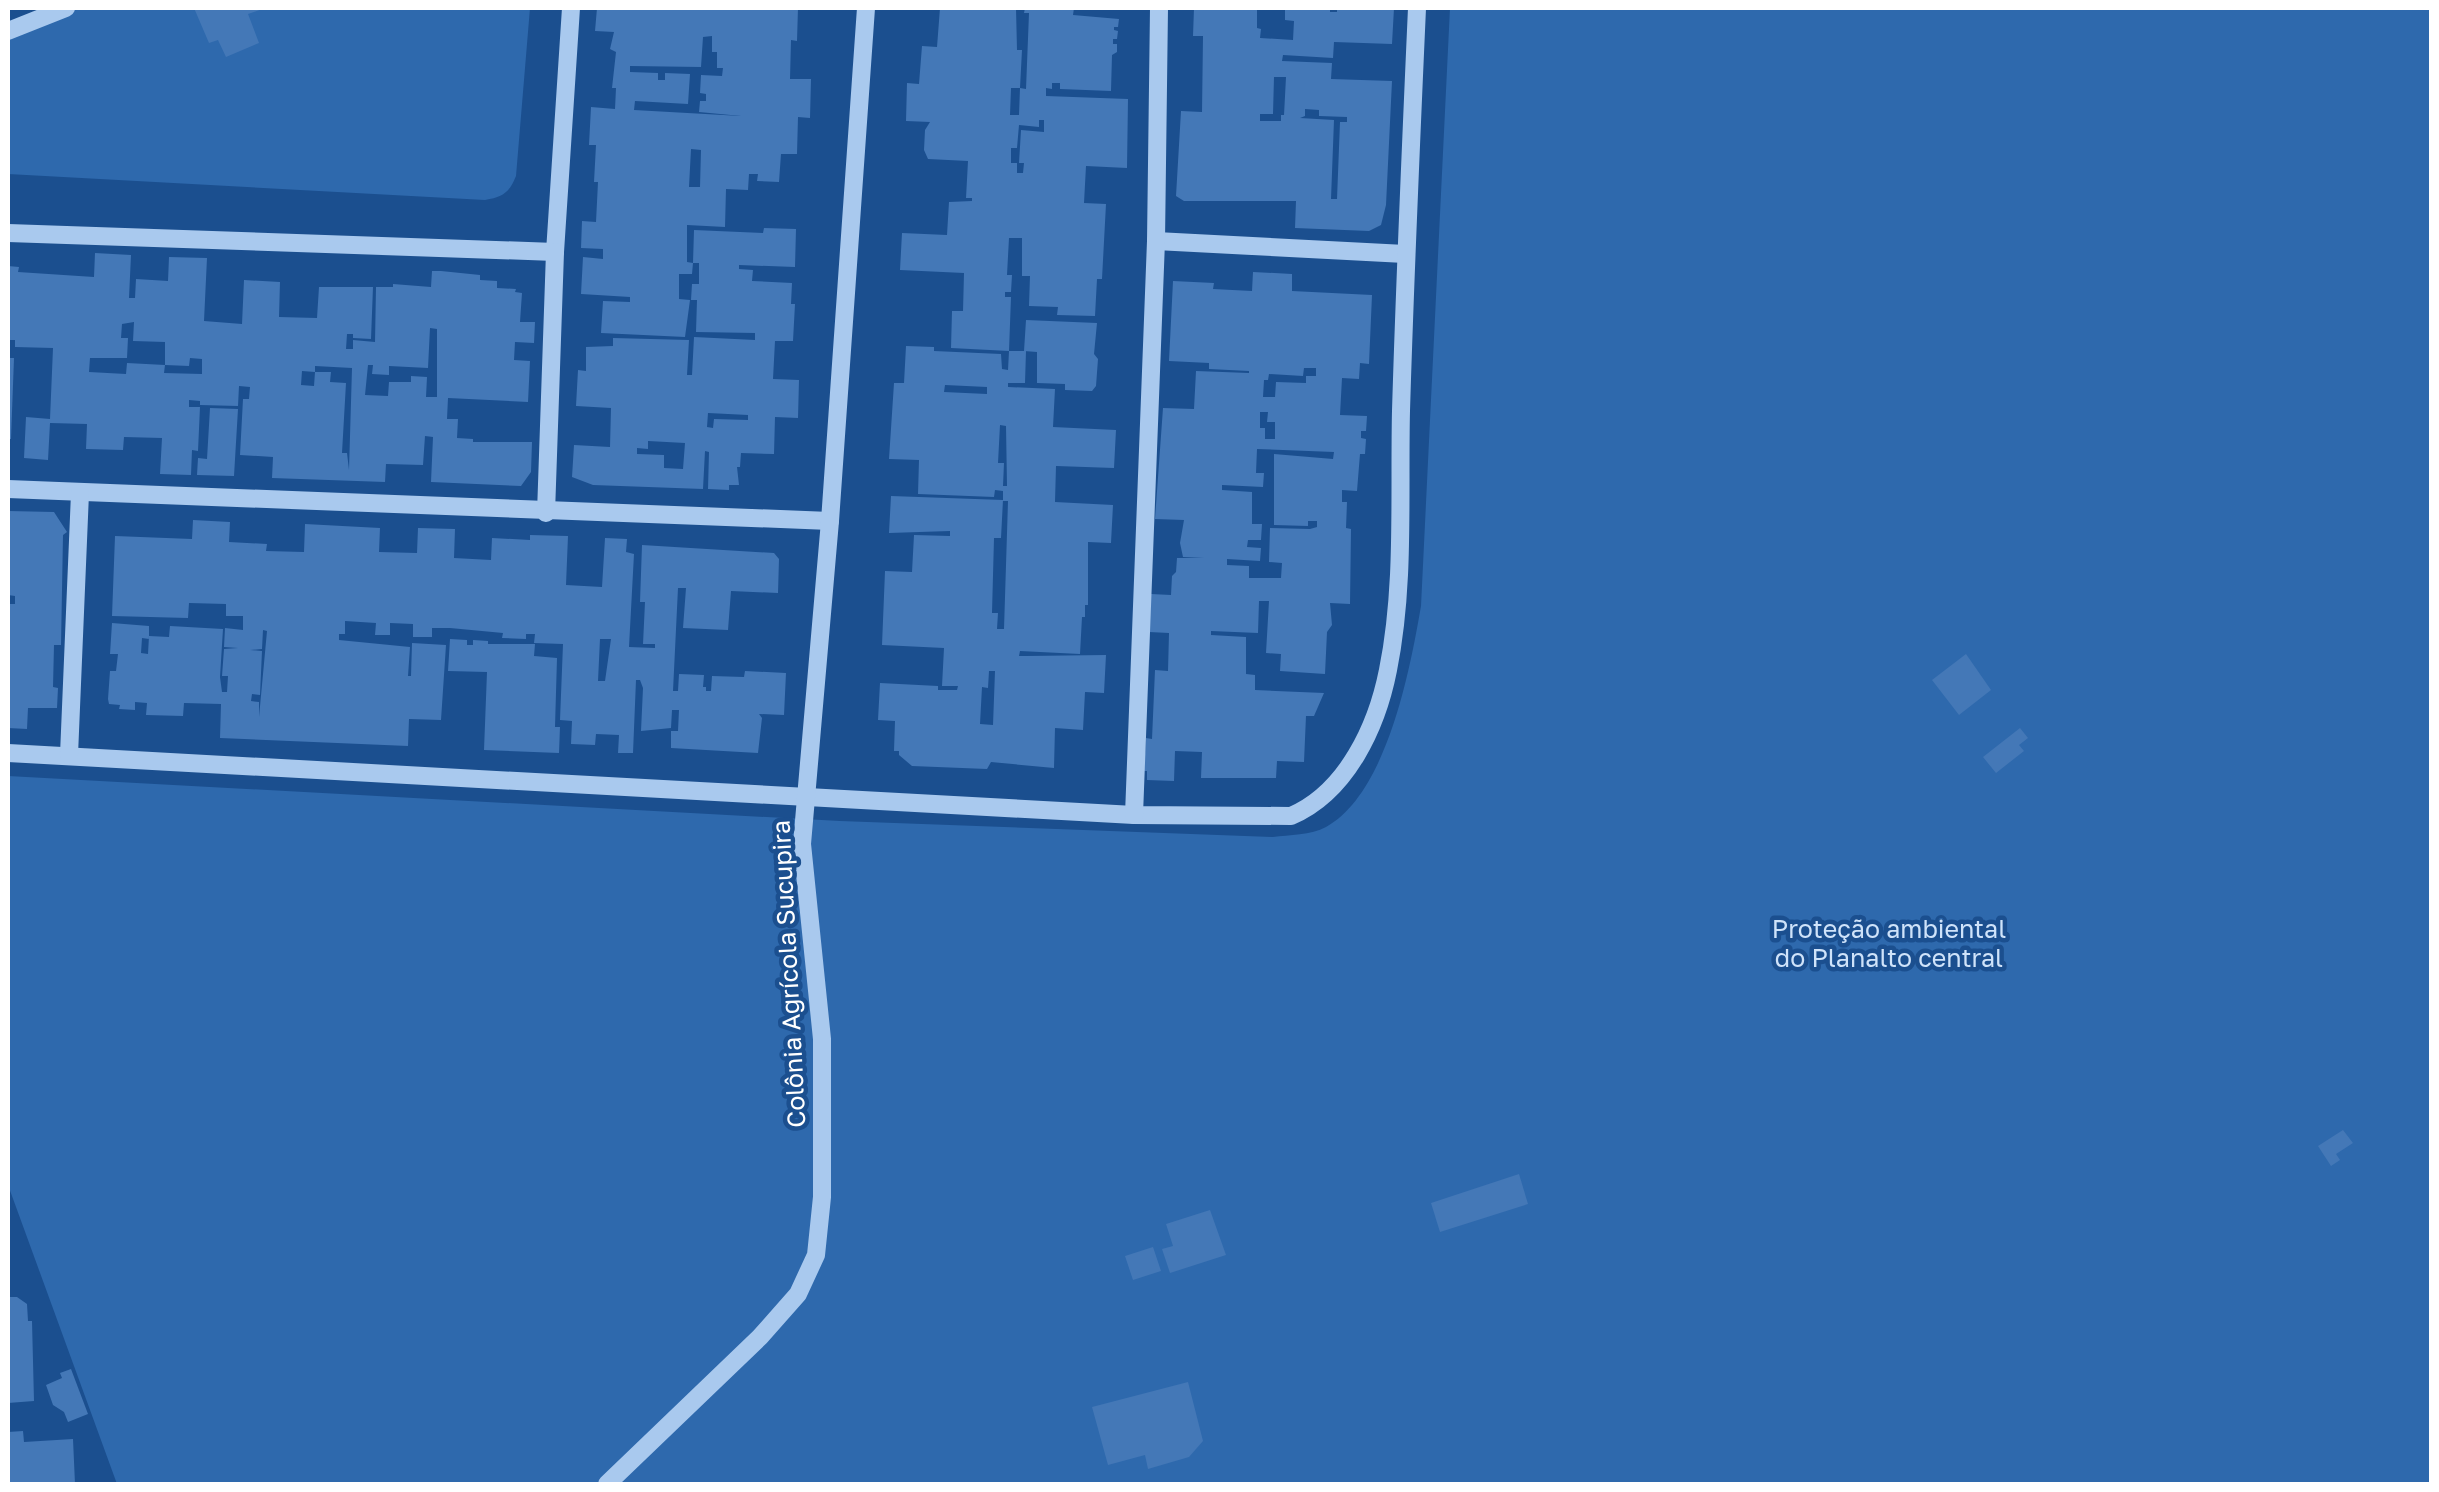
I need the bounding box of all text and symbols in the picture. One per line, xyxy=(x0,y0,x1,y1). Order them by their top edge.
street label: Colônia Agrícola Sucupira xyxy=(764,819,812,1129)
park label: Proteção ambiental do Planalto central xyxy=(1772,913,2006,973)

